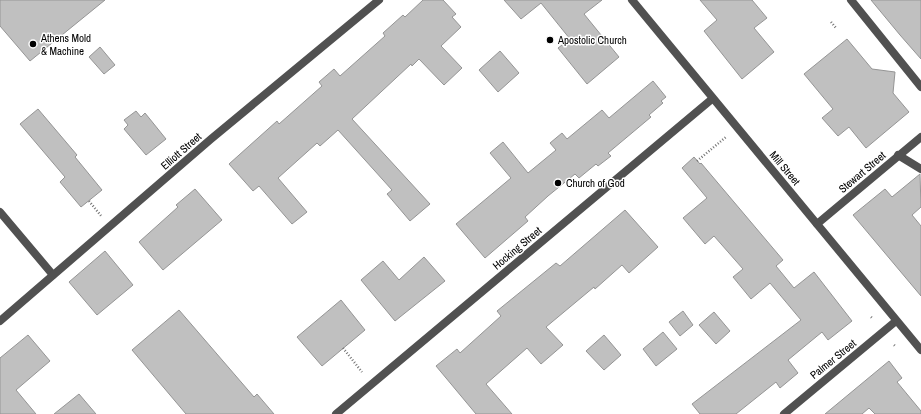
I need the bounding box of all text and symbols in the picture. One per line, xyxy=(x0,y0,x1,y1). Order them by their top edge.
place label: Athens Mold & Machine xyxy=(40,31,91,58)
place label: Apostolic Church xyxy=(557,33,627,47)
marker: Apostolic Church xyxy=(545,35,555,45)
marker: Athens Mold & Machine xyxy=(28,39,38,49)
street label: Elliott Street xyxy=(158,129,205,172)
street label: Mill Street xyxy=(767,148,804,188)
street label: Stewart Street xyxy=(836,148,889,196)
place label: Church of God xyxy=(566,176,625,190)
marker: Church of God xyxy=(553,178,563,188)
street label: Hocking Street xyxy=(490,223,545,273)
street label: Palmer Street xyxy=(807,336,859,382)

